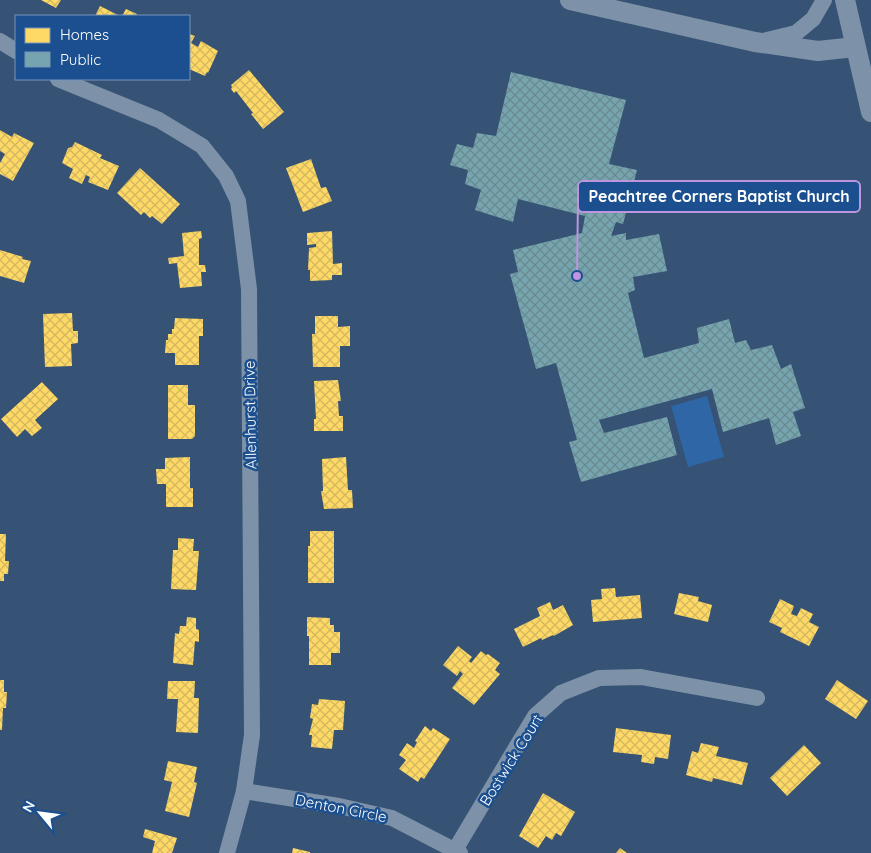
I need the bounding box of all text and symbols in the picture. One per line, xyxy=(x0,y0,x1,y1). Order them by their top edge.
legend xyxy=(15,15,190,80)
text: Homes xyxy=(60,25,109,44)
text: Public xyxy=(60,50,101,69)
callout: Peachtree Corners Baptist Church xyxy=(578,181,860,212)
text: Peachtree Corners Baptist Church xyxy=(588,186,850,206)
street label: Allenhurst Drive xyxy=(240,360,260,470)
street label: Bostwick Court xyxy=(475,711,547,809)
north arrow xyxy=(15,788,65,838)
street label: Denton Circle xyxy=(294,790,388,826)
text: N xyxy=(18,798,39,816)

